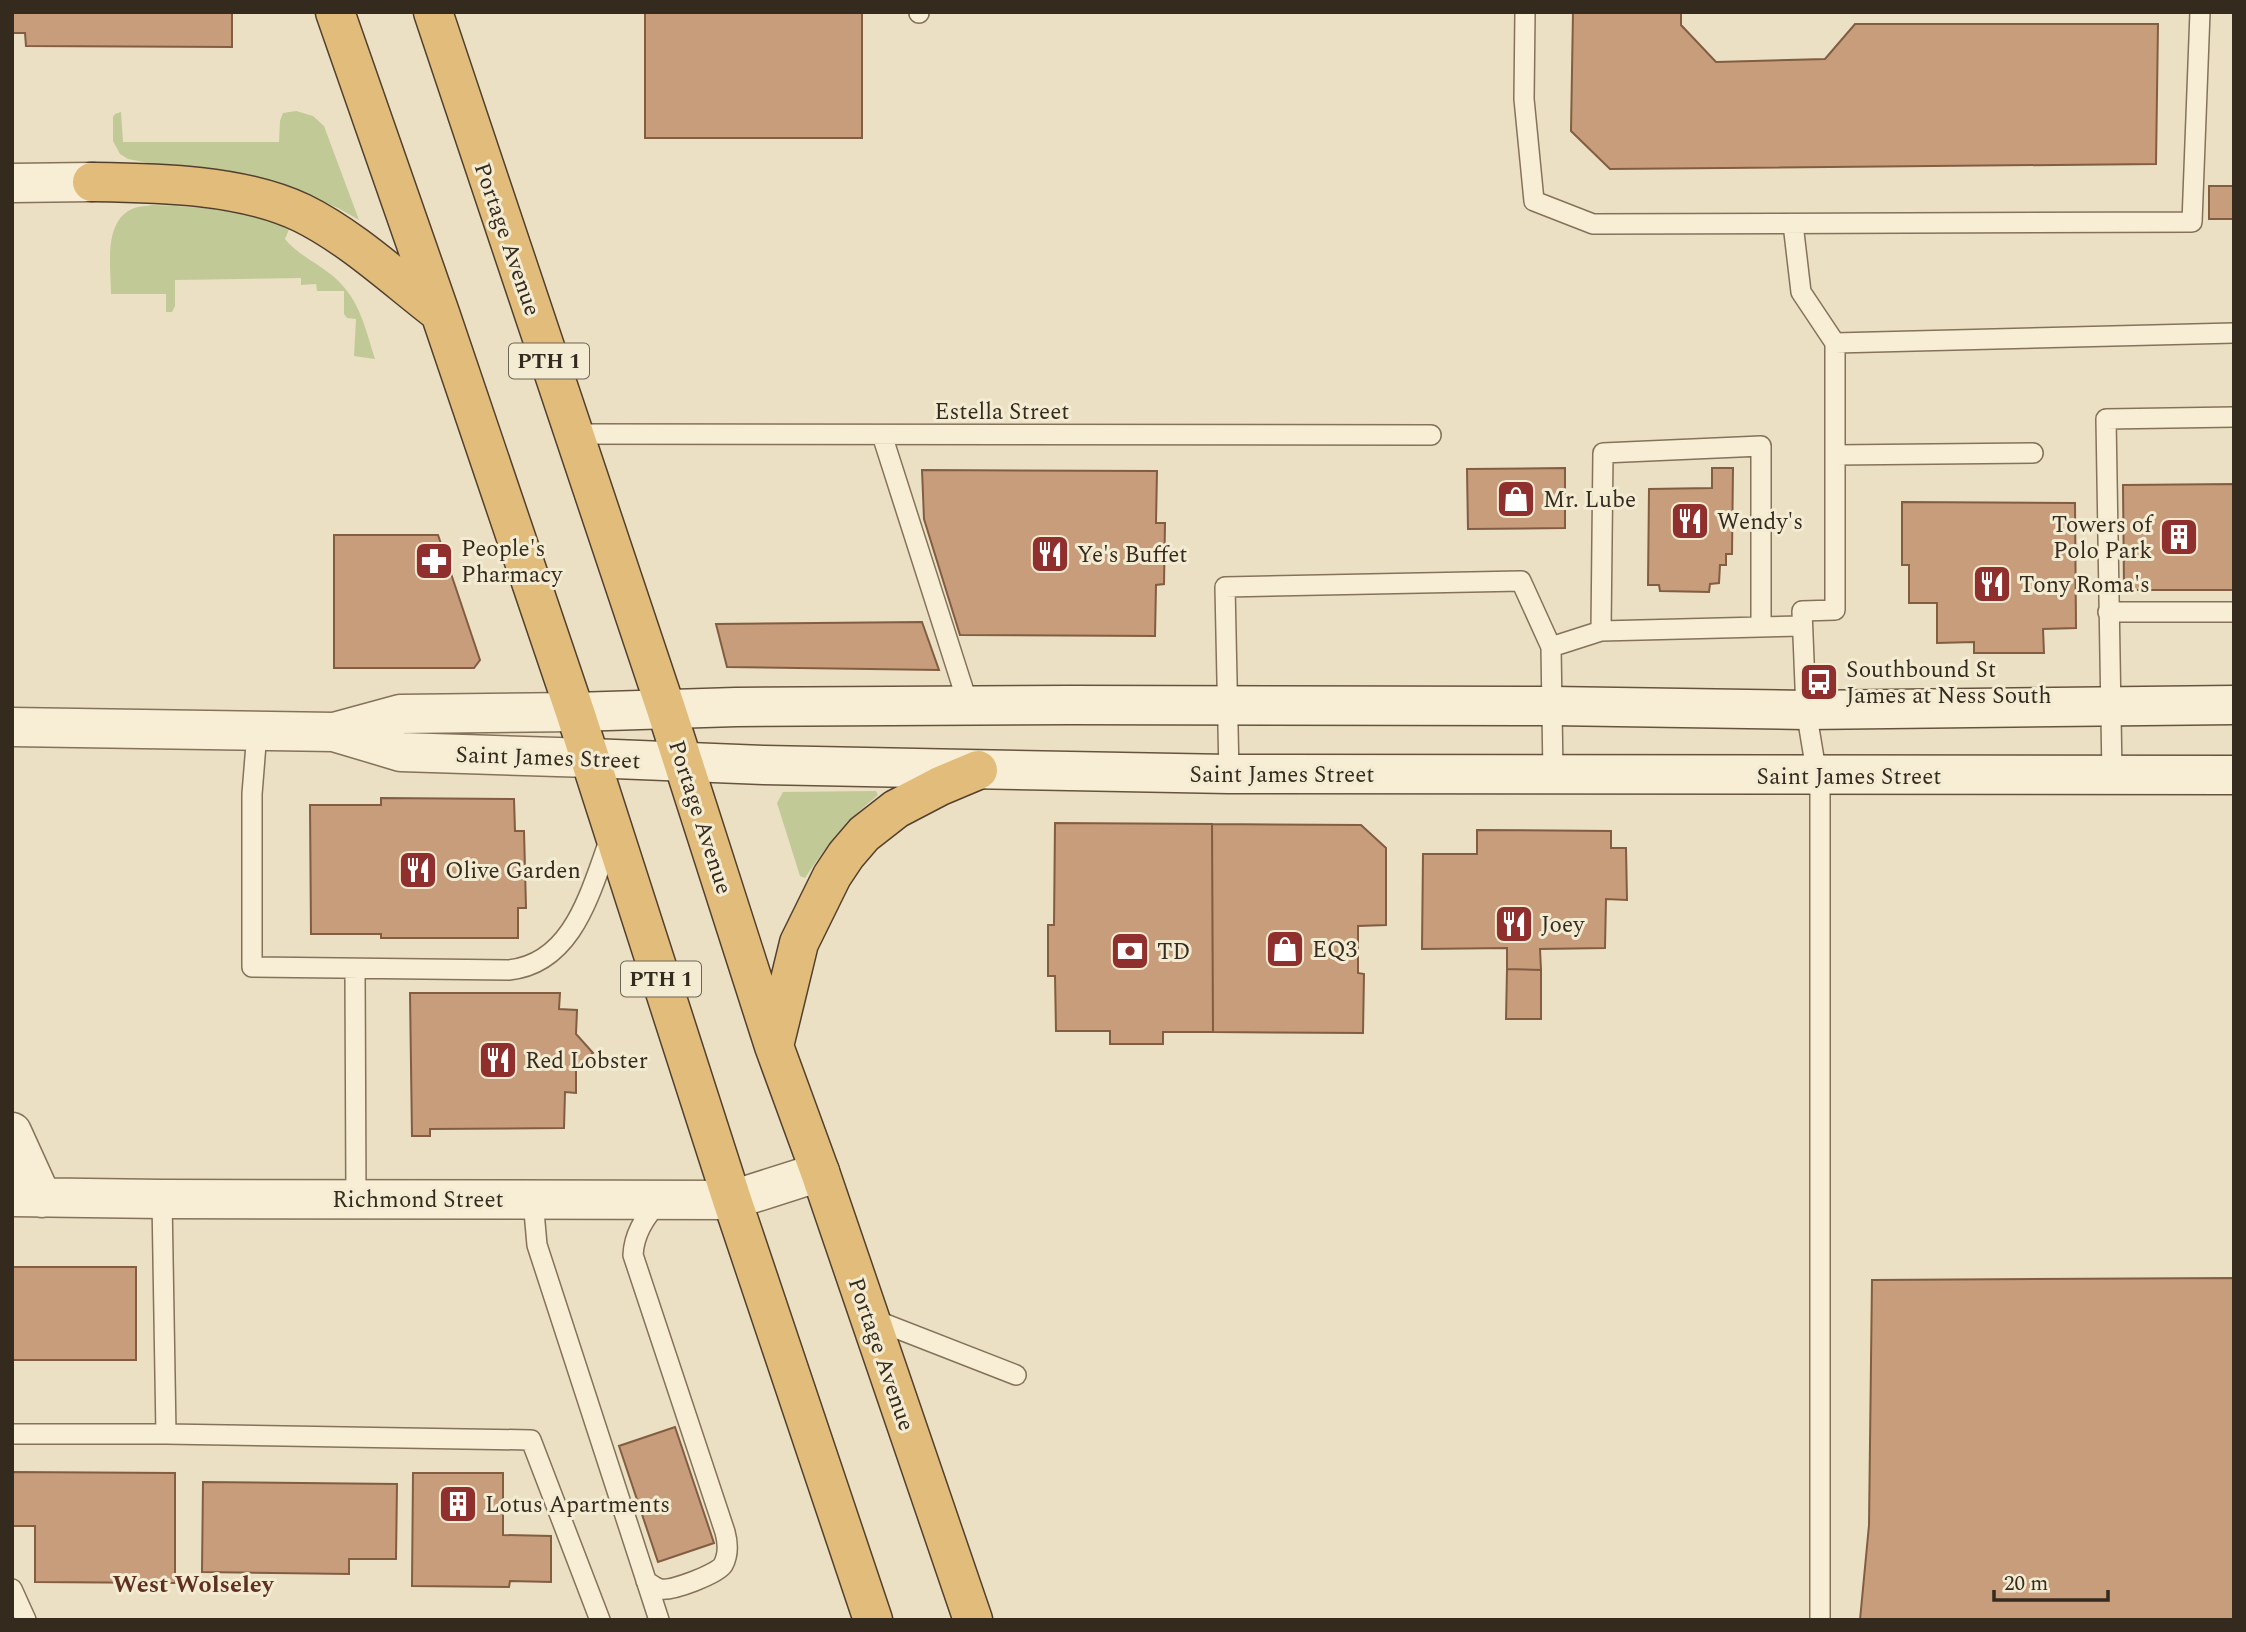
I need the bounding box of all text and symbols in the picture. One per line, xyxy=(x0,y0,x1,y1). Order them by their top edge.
street label: Portage Avenue xyxy=(464,158,549,321)
road number: PTH 1 xyxy=(509,344,589,378)
street label: Estella Street xyxy=(935,395,1069,430)
shop icon: Mr. Lube xyxy=(1495,478,1537,520)
place label: Mr. Lube xyxy=(1543,483,1636,518)
restaurant icon: Wendy's xyxy=(1669,500,1711,542)
place label: Wendy's xyxy=(1717,505,1803,540)
place label: Towers of Polo Park xyxy=(2052,508,2154,569)
building icon: Towers of Polo Park xyxy=(2158,516,2200,558)
place label: People's Pharmacy xyxy=(461,532,563,593)
restaurant icon: Ye's Buffet xyxy=(1029,533,1071,575)
place label: Ye's Buffet xyxy=(1077,538,1188,573)
pharmacy icon: People's Pharmacy xyxy=(413,540,455,582)
restaurant icon: Tony Roma's xyxy=(1971,563,2013,605)
place label: Tony Roma's xyxy=(2019,568,2150,603)
place label: Southbound St James at Ness South xyxy=(1846,653,2052,714)
bus stop icon: Southbound St James at Ness South xyxy=(1798,661,1840,703)
street label: Portage Avenue xyxy=(658,736,741,899)
street label: Saint James Street xyxy=(455,738,641,779)
street label: Saint James Street xyxy=(1190,758,1374,793)
street label: Saint James Street xyxy=(1757,760,1941,795)
restaurant icon: Olive Garden xyxy=(397,849,439,891)
place label: Olive Garden xyxy=(445,854,581,889)
restaurant icon: Joey xyxy=(1493,903,1535,945)
place label: Joey xyxy=(1541,908,1585,943)
shop icon: EQ3 xyxy=(1264,928,1306,970)
bank icon: TD xyxy=(1109,930,1151,972)
place label: EQ3 xyxy=(1312,933,1357,968)
place label: TD xyxy=(1157,935,1190,970)
road number: PTH 1 xyxy=(621,962,701,996)
restaurant icon: Red Lobster xyxy=(477,1039,519,1081)
place label: Red Lobster xyxy=(525,1044,648,1079)
street label: Richmond Street xyxy=(332,1183,504,1218)
street label: Portage Avenue xyxy=(838,1273,923,1436)
building icon: Lotus Apartments xyxy=(437,1483,479,1525)
place label: Lotus Apartments xyxy=(485,1488,670,1523)
scale bar xyxy=(1994,1558,2108,1602)
district label: West Wolseley xyxy=(113,1567,275,1603)
text: 20 m xyxy=(2004,1568,2048,1600)

